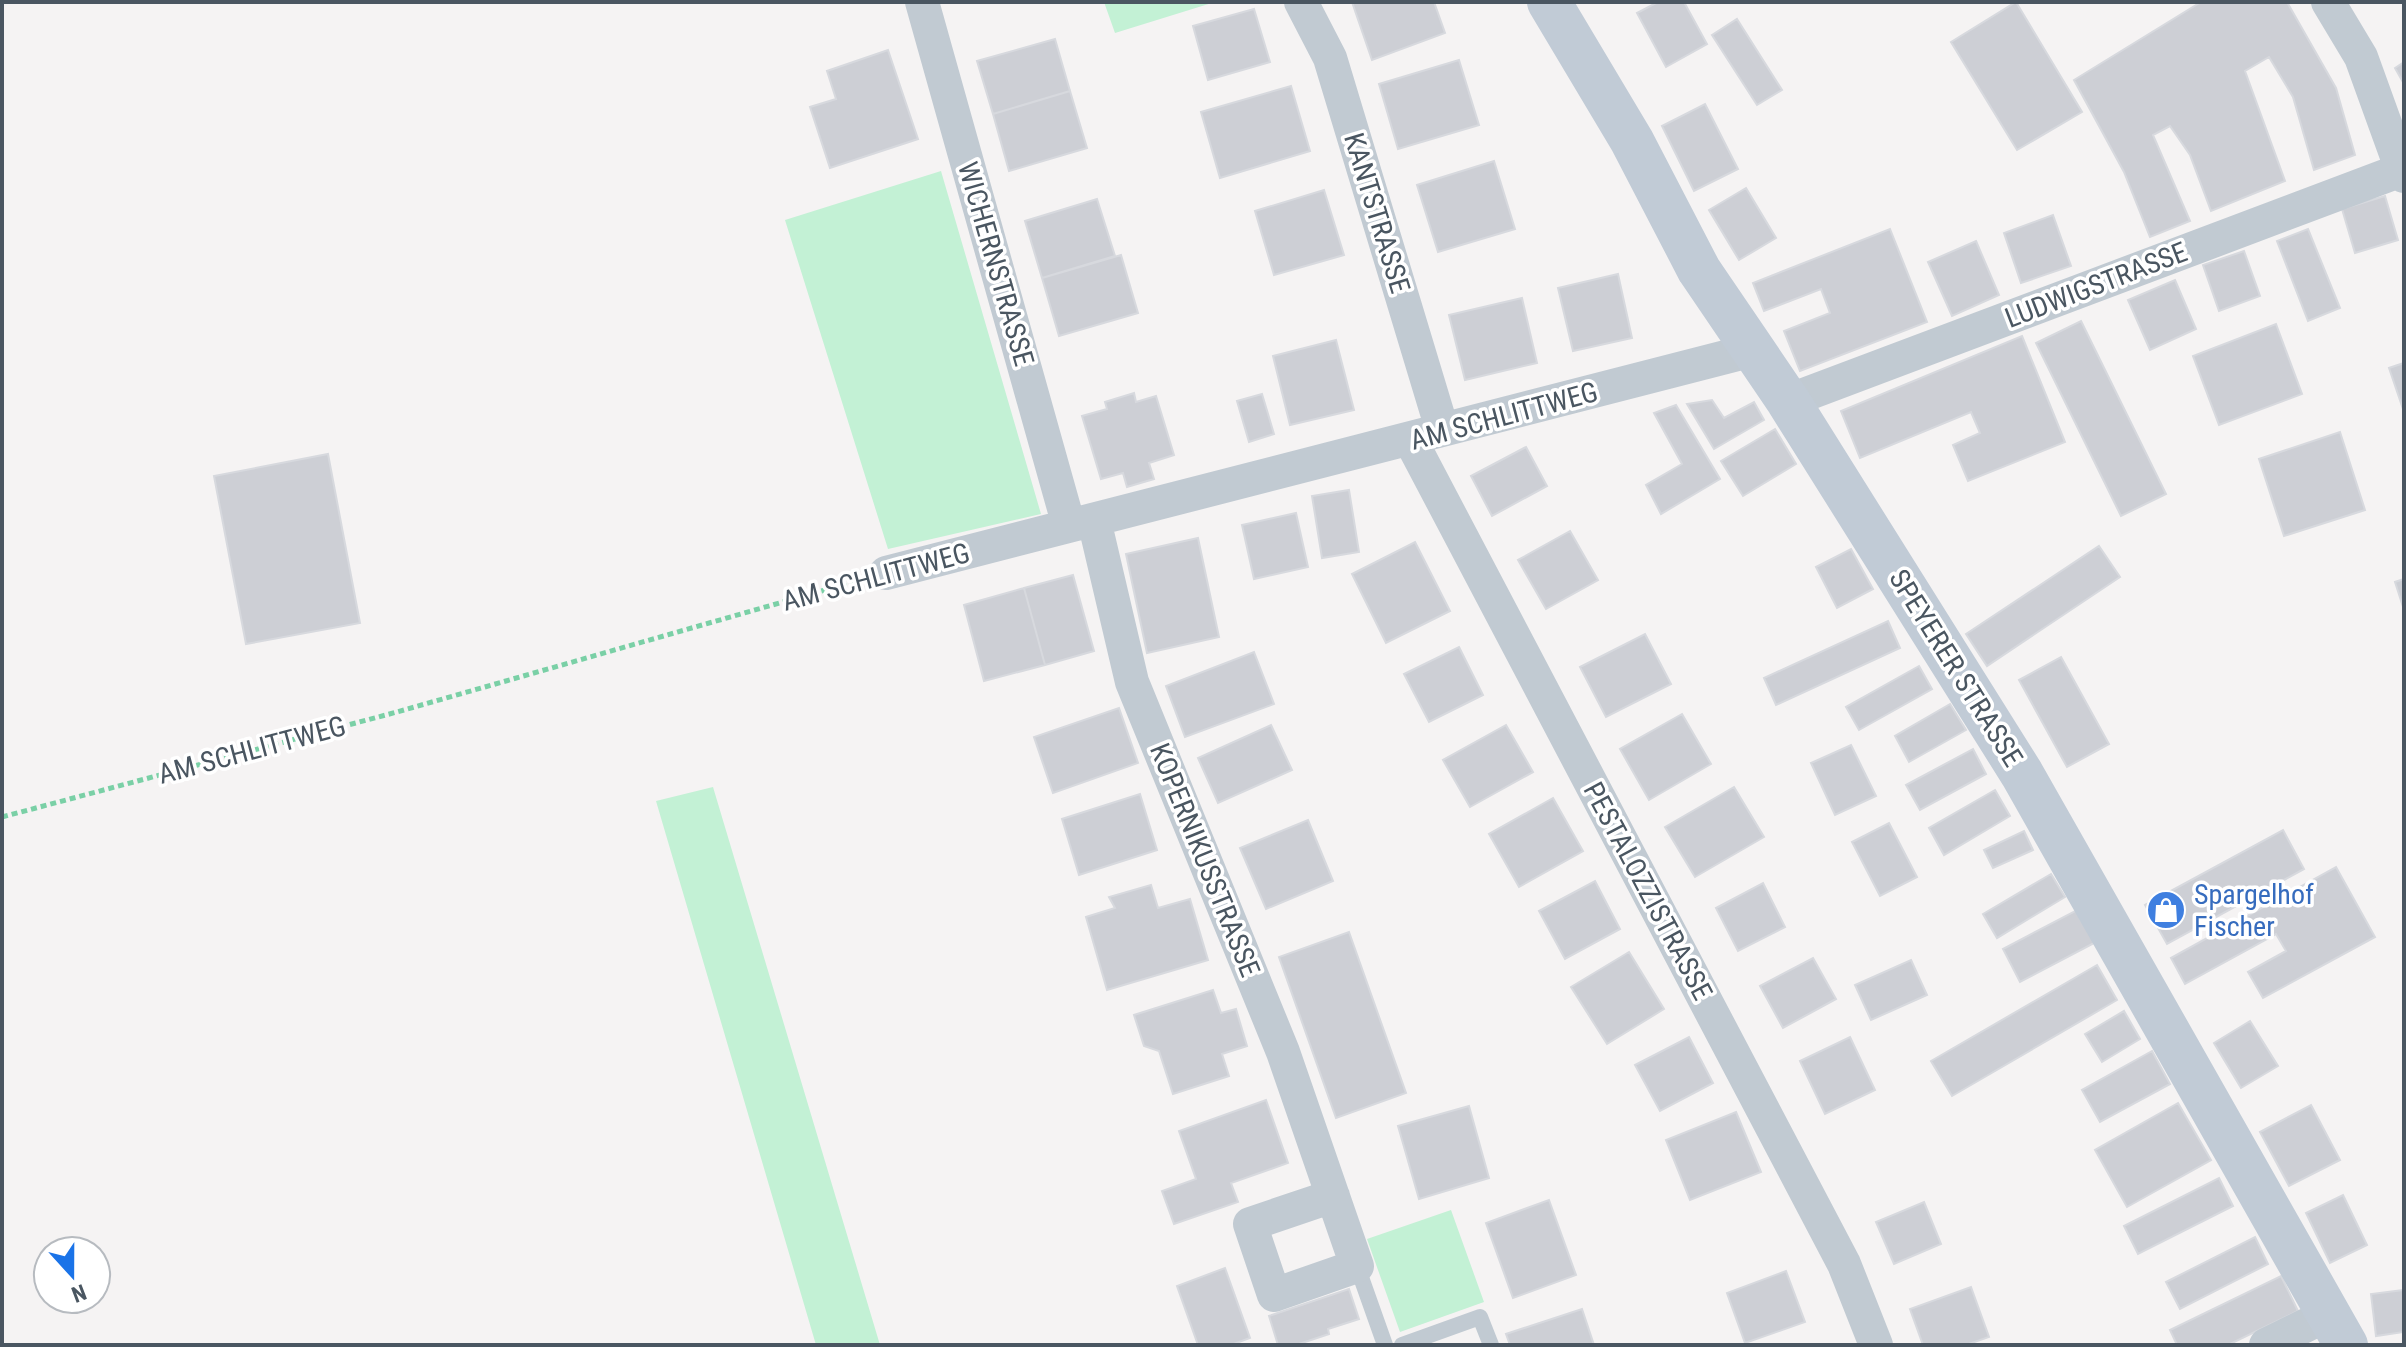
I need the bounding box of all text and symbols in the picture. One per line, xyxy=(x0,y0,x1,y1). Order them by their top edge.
street label: KANTSTRASSE xyxy=(1337,129,1417,297)
street label: WICHERNSTRASSE xyxy=(951,158,1041,370)
street label: LUDWIGSTRASSE xyxy=(2000,235,2192,335)
street label: AM SCHLITTWEG xyxy=(1407,375,1601,457)
street label: AM SCHLITTWEG xyxy=(779,536,973,618)
street label: SPEYERER STRASSE xyxy=(1882,564,2030,772)
street label: AM SCHLITTWEG xyxy=(155,709,349,791)
street label: KOPERNIKUSSTRASSE xyxy=(1143,738,1267,982)
street label: PESTALOZZISTRASSE xyxy=(1577,776,1719,1006)
place label: Spargelhof Fischer xyxy=(2194,878,2314,943)
shop icon: Spargelhof Fischer xyxy=(2145,889,2187,931)
north arrow xyxy=(32,1235,112,1315)
text: N xyxy=(68,1279,90,1307)

